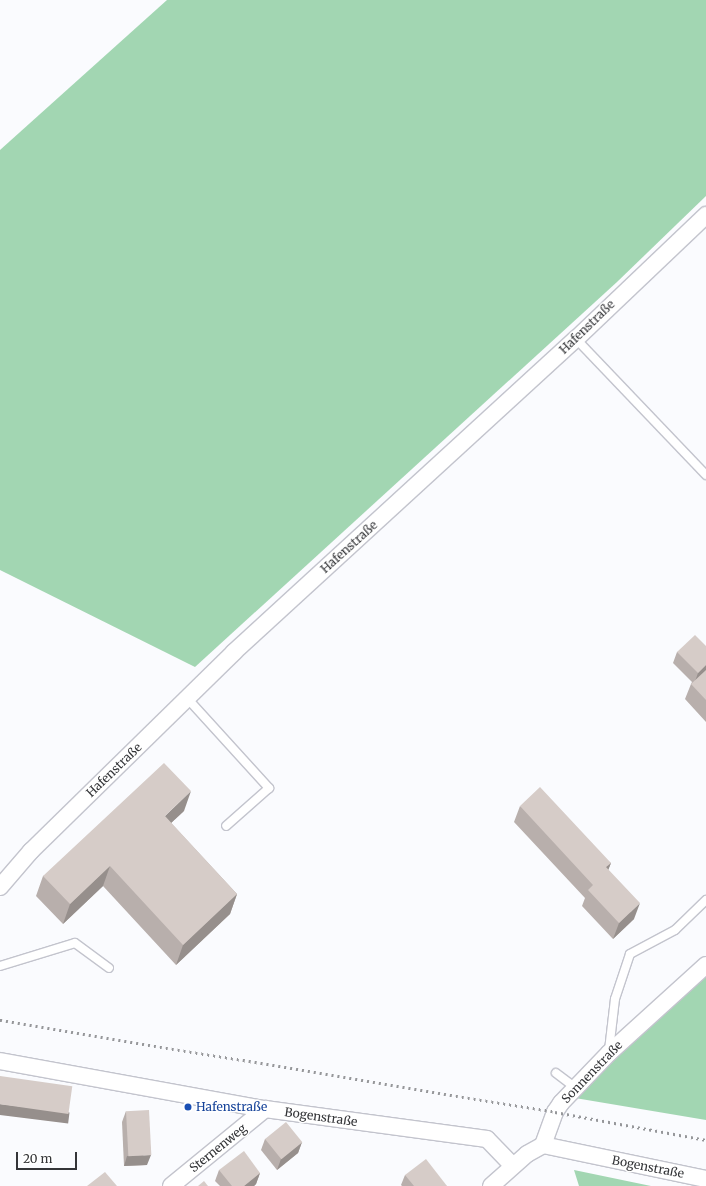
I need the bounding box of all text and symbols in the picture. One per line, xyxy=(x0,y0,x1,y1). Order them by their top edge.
street label: Hafenstraße xyxy=(556,297,618,357)
street label: Hafenstraße xyxy=(318,518,380,576)
street label: Hafenstraße xyxy=(83,740,145,800)
street label: Sonnenstraße xyxy=(559,1038,625,1106)
place label: Hafenstraße xyxy=(196,1100,267,1114)
marker: Hafenstraße xyxy=(183,1102,193,1112)
street label: Bogenstraße xyxy=(284,1105,358,1129)
street label: Sternenweg xyxy=(187,1121,249,1175)
scale bar xyxy=(18,1144,79,1170)
text: 20 m xyxy=(23,1151,52,1166)
street label: Bogenstraße xyxy=(611,1153,685,1181)

